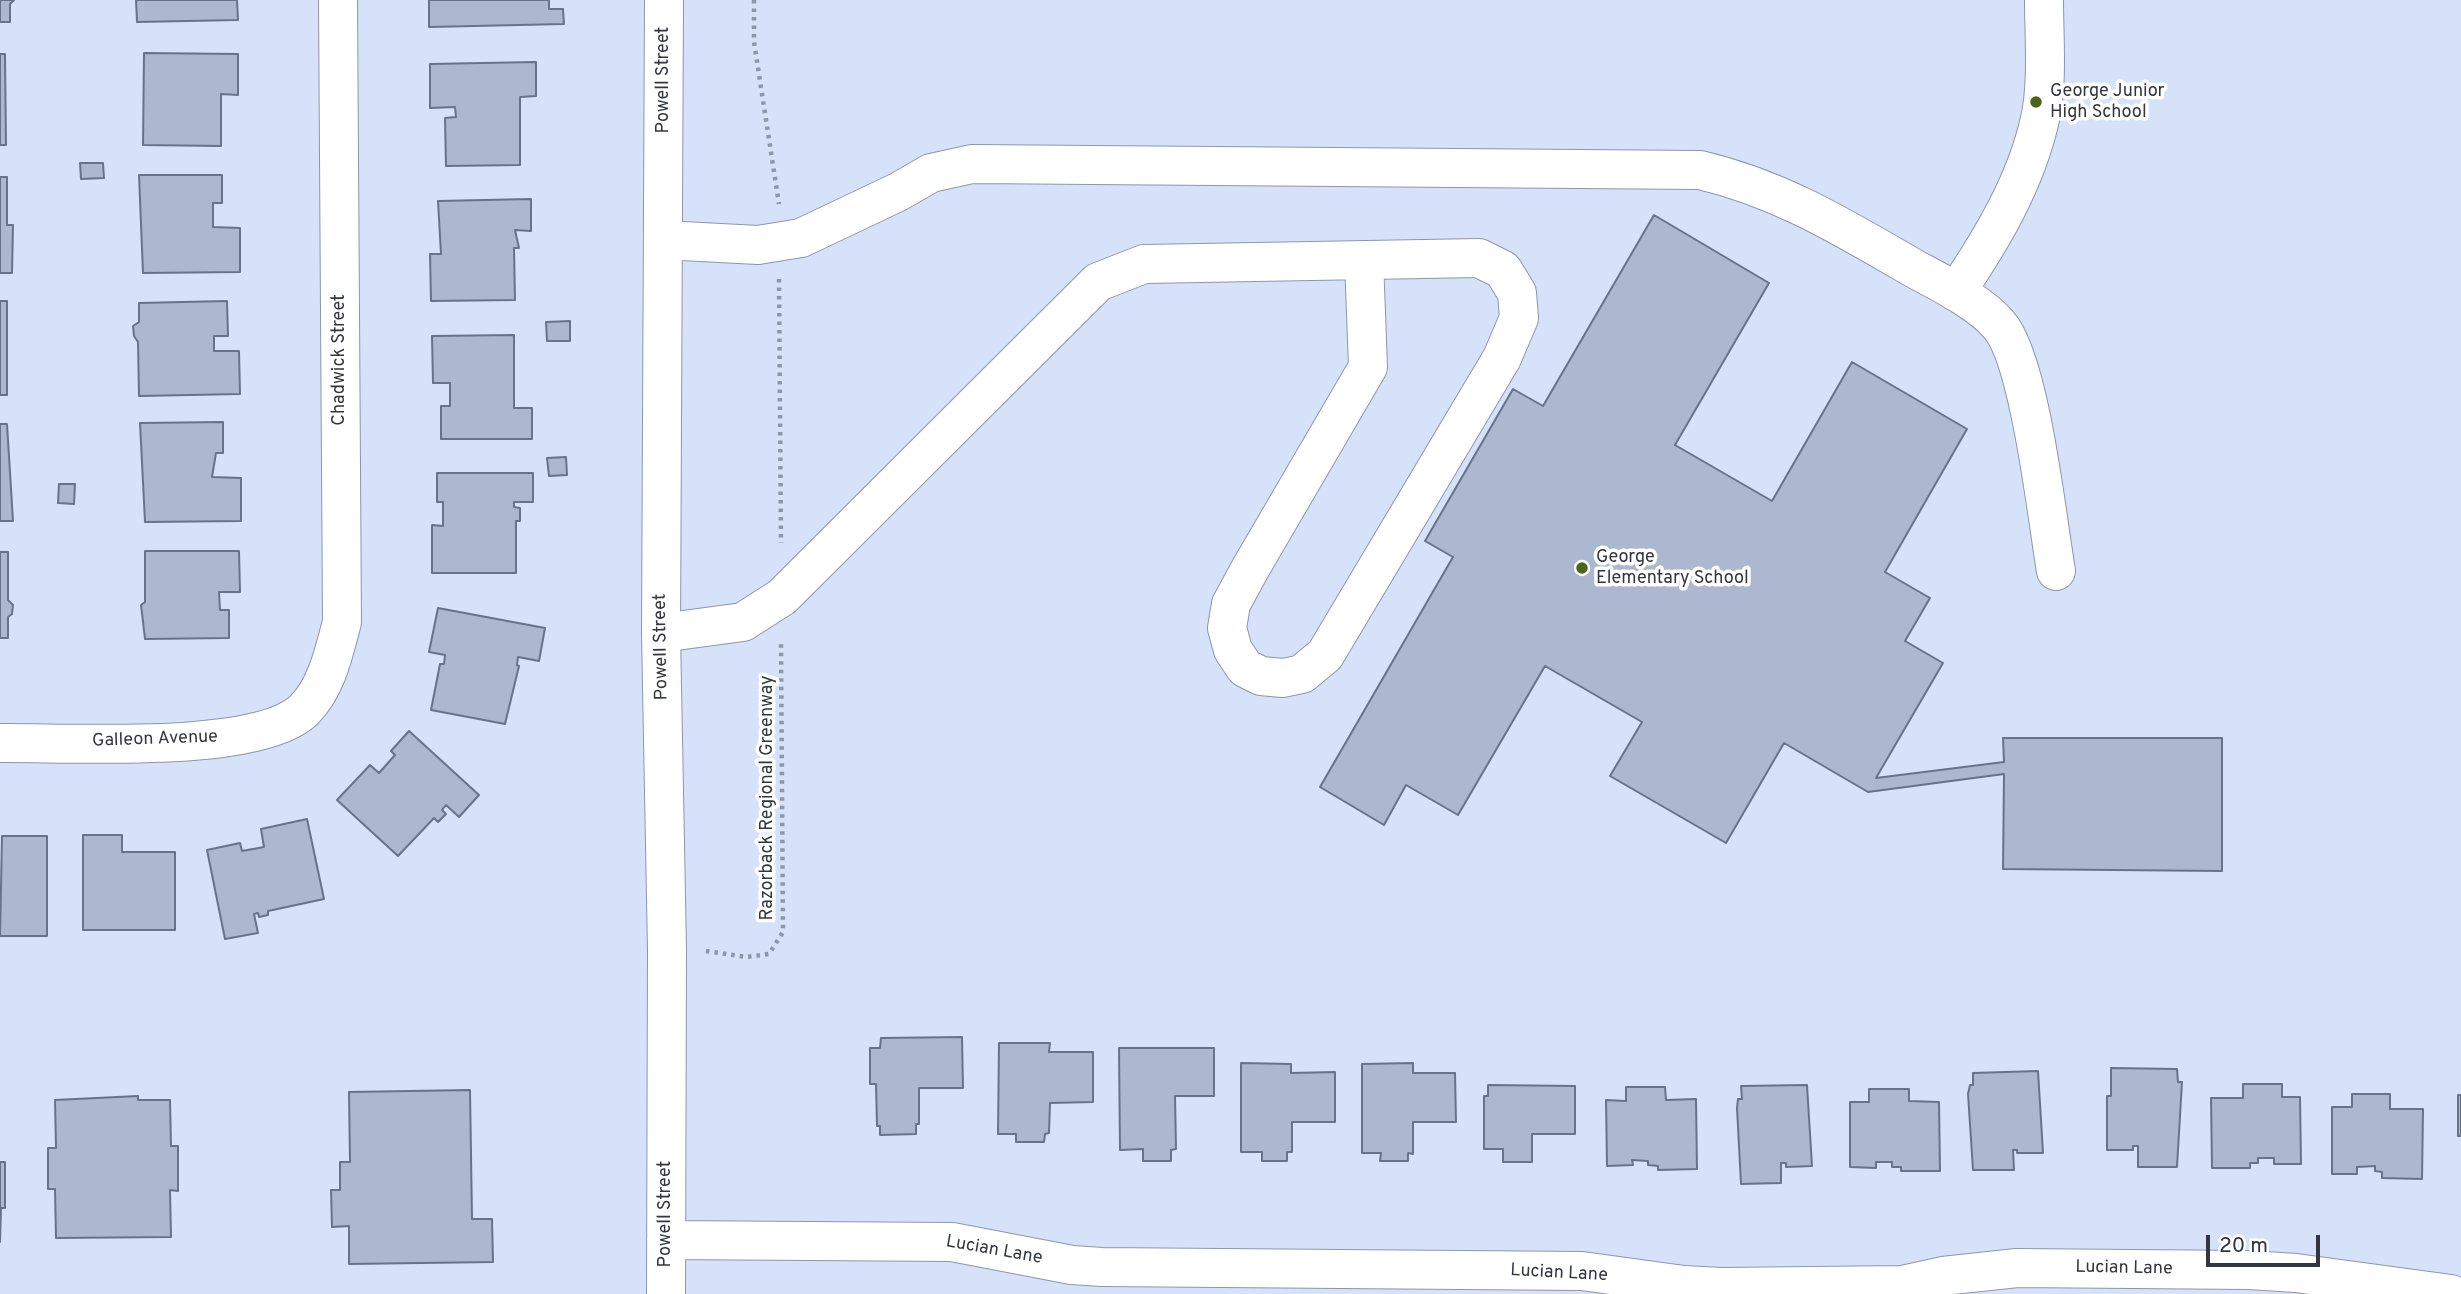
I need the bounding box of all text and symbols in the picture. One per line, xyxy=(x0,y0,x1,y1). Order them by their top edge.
street label: Powell Street xyxy=(653,27,675,133)
place label: George Junior High School xyxy=(2050,81,2165,124)
marker: George Junior High School xyxy=(2028,94,2044,110)
street label: Chadwick Street xyxy=(329,294,351,426)
place label: George Elementary School xyxy=(1596,547,1749,590)
marker: George Elementary School xyxy=(1574,560,1590,576)
street label: Powell Street xyxy=(650,593,674,701)
street label: Razorback Regional Greenway xyxy=(757,675,779,921)
street label: Galleon Avenue xyxy=(92,727,218,753)
street label: Powell Street xyxy=(655,1161,677,1267)
scale bar xyxy=(2209,1220,2323,1264)
street label: Lucian Lane xyxy=(944,1232,1044,1270)
text: 20 m xyxy=(2219,1233,2268,1260)
street label: Lucian Lane xyxy=(2075,1257,2173,1281)
street label: Lucian Lane xyxy=(1510,1261,1608,1287)

